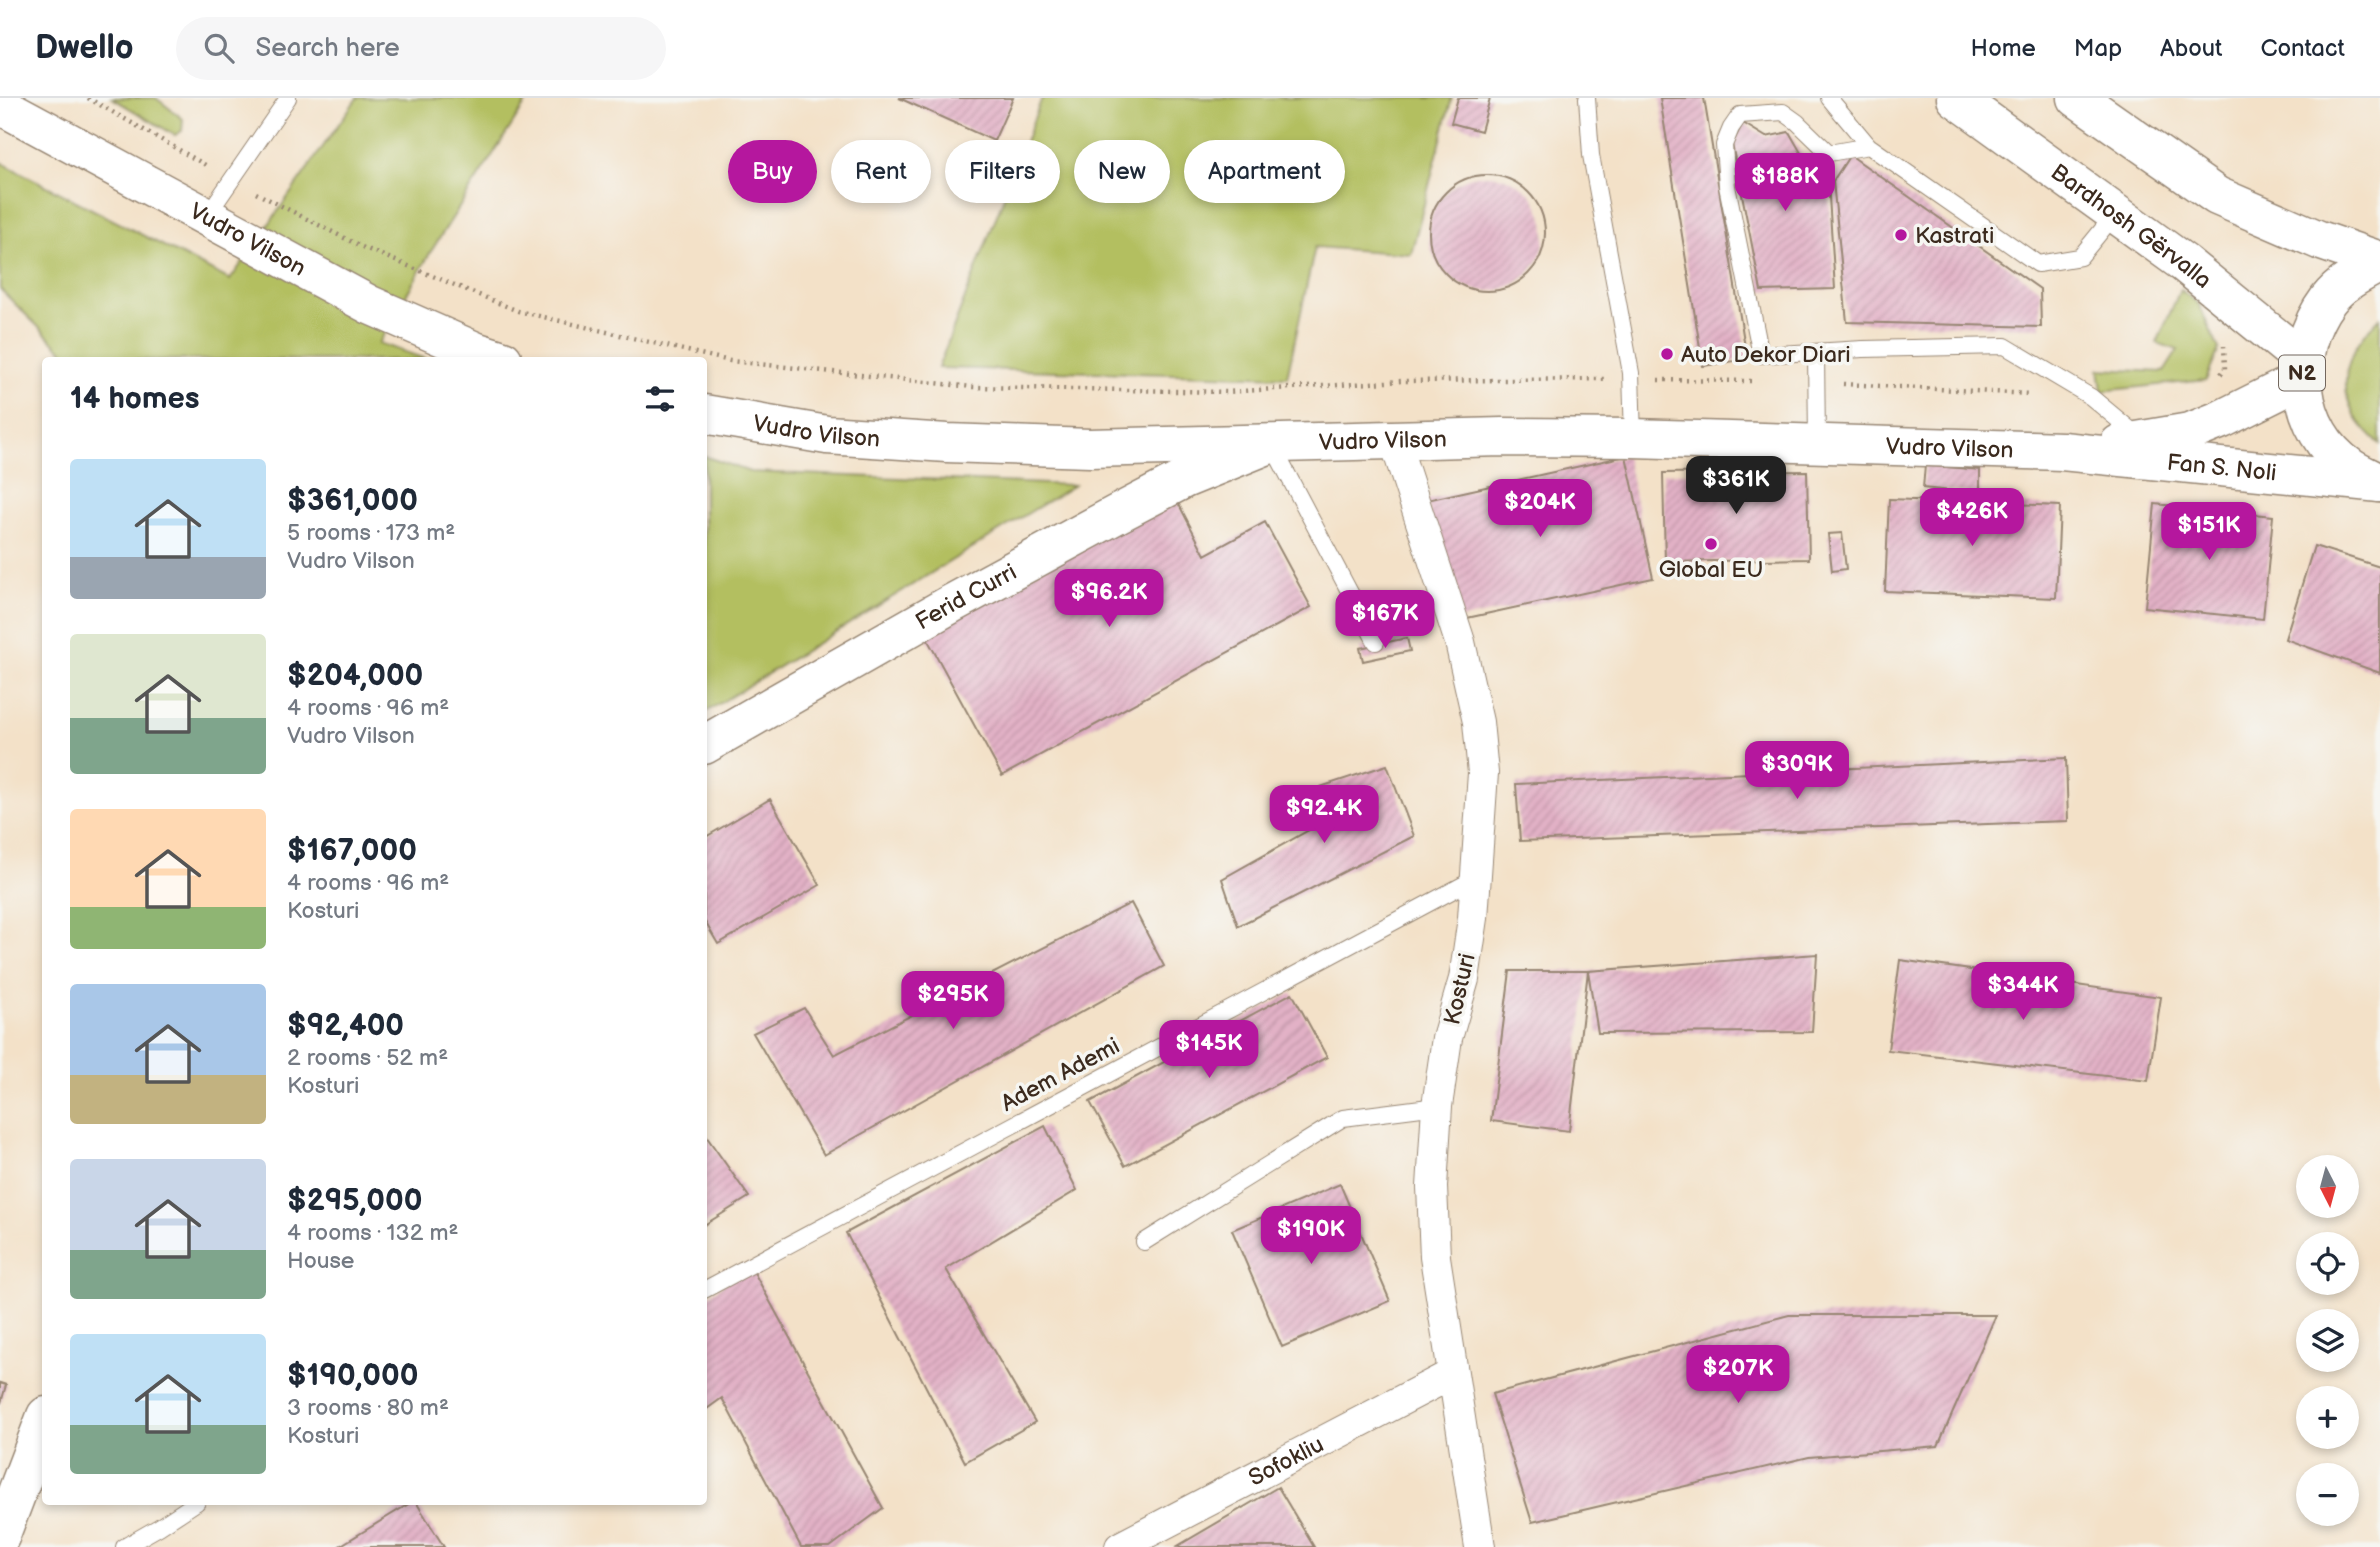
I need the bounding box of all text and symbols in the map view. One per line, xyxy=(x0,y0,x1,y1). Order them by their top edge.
search box xyxy=(176,17,666,80)
text: Dwello xyxy=(35,28,134,68)
icon: search xyxy=(200,29,238,67)
text: Search here xyxy=(256,33,400,64)
text: Home xyxy=(1971,34,2036,63)
text: Map xyxy=(2074,34,2122,63)
text: About xyxy=(2160,34,2222,63)
text: Contact xyxy=(2260,34,2345,63)
chip: Buy xyxy=(728,140,817,203)
chip: Rent xyxy=(831,140,931,203)
chip: Filters xyxy=(945,140,1060,203)
chip: New xyxy=(1074,140,1170,203)
chip: Apartment xyxy=(1184,140,1345,203)
pin: $188K xyxy=(1736,153,1834,213)
street label: Bardhosh Gërvalla xyxy=(2045,158,2217,295)
text: $188K xyxy=(1751,162,1819,190)
street label: Vudro Vilson xyxy=(185,197,311,283)
place label: Kastrati xyxy=(1915,222,1994,250)
marker: Kastrati xyxy=(1893,227,1909,243)
place label: Auto Dekor Diari xyxy=(1681,341,1851,369)
marker: Auto Dekor Diari xyxy=(1659,346,1675,362)
road number: N2 xyxy=(2279,356,2325,390)
icon: filters xyxy=(641,380,679,418)
text: 14 homes xyxy=(70,381,199,417)
street label: Vudro Vilson xyxy=(751,410,881,454)
street label: Vudro Vilson xyxy=(1318,425,1447,457)
street label: Vudro Vilson xyxy=(1885,433,2014,465)
street label: Fan S. Noli xyxy=(2166,449,2278,488)
pin: $361K xyxy=(1687,456,1785,516)
text: $361K xyxy=(1702,465,1770,493)
pin: $204K xyxy=(1491,480,1589,539)
text: $361,000 xyxy=(287,483,418,519)
icon: home xyxy=(126,487,210,571)
text: $204K xyxy=(1504,488,1576,516)
pin: $426K xyxy=(1923,489,2021,548)
text: $426K xyxy=(1936,497,2008,525)
pin: $151K xyxy=(2160,503,2258,562)
text: $151K xyxy=(2177,511,2241,539)
text: 5 rooms · 173 m² xyxy=(287,519,455,547)
marker: Global EU xyxy=(1703,536,1719,552)
text: Vudro Vilson xyxy=(287,547,415,575)
place label: Global EU xyxy=(1659,556,1763,584)
street label: Ferid Curri xyxy=(911,558,1022,636)
pin: $96.2K xyxy=(1052,570,1166,629)
text: $96.2K xyxy=(1070,578,1148,606)
pin: $167K xyxy=(1336,590,1434,650)
text: $167K xyxy=(1351,599,1419,627)
text: $204,000 xyxy=(287,658,423,694)
icon: home xyxy=(126,662,210,746)
text: 4 rooms · 96 m² xyxy=(287,694,449,722)
text: Vudro Vilson xyxy=(287,722,415,750)
pin: $309K xyxy=(1748,742,1846,801)
text: $309K xyxy=(1761,750,1833,778)
pin: $92.4K xyxy=(1267,786,1381,845)
text: $92.4K xyxy=(1286,794,1362,822)
text: $167,000 xyxy=(287,833,417,869)
icon: home xyxy=(126,837,210,921)
text: 4 rooms · 96 m² xyxy=(287,869,449,897)
text: Kosturi xyxy=(287,897,359,925)
street label: Kosturi xyxy=(1438,951,1482,1028)
pin: $344K xyxy=(1974,962,2072,1022)
text: $344K xyxy=(1987,971,2059,999)
pin: $295K xyxy=(904,972,1002,1031)
text: $295K xyxy=(917,980,989,1008)
text: $92,400 xyxy=(287,1008,404,1044)
icon: home xyxy=(126,1012,210,1096)
pin: $145K xyxy=(1160,1020,1258,1080)
text: $145K xyxy=(1175,1029,1243,1057)
street label: Adem Ademi xyxy=(996,1032,1125,1118)
text: 2 rooms · 52 m² xyxy=(287,1044,448,1072)
text: Kosturi xyxy=(287,1072,359,1100)
north arrow xyxy=(2296,1155,2359,1218)
map controls xyxy=(2296,1155,2359,1526)
text: $295,000 xyxy=(287,1183,422,1219)
icon: home xyxy=(126,1187,210,1271)
pin: $190K xyxy=(1262,1206,1360,1266)
text: $190K xyxy=(1277,1215,1345,1243)
text: 4 rooms · 132 m² xyxy=(287,1219,458,1247)
button: locate xyxy=(2296,1232,2359,1295)
text: House xyxy=(287,1247,354,1275)
button: layers xyxy=(2296,1309,2359,1372)
pin: $207K xyxy=(1689,1346,1787,1405)
text: $207K xyxy=(1702,1354,1774,1382)
text: $190,000 xyxy=(287,1358,418,1394)
icon: home xyxy=(126,1362,210,1446)
button: + xyxy=(2296,1386,2359,1449)
text: 3 rooms · 80 m² xyxy=(287,1394,449,1422)
text: Kosturi xyxy=(287,1422,359,1450)
street label: Sofokliu xyxy=(1244,1430,1329,1493)
button: − xyxy=(2296,1463,2359,1526)

